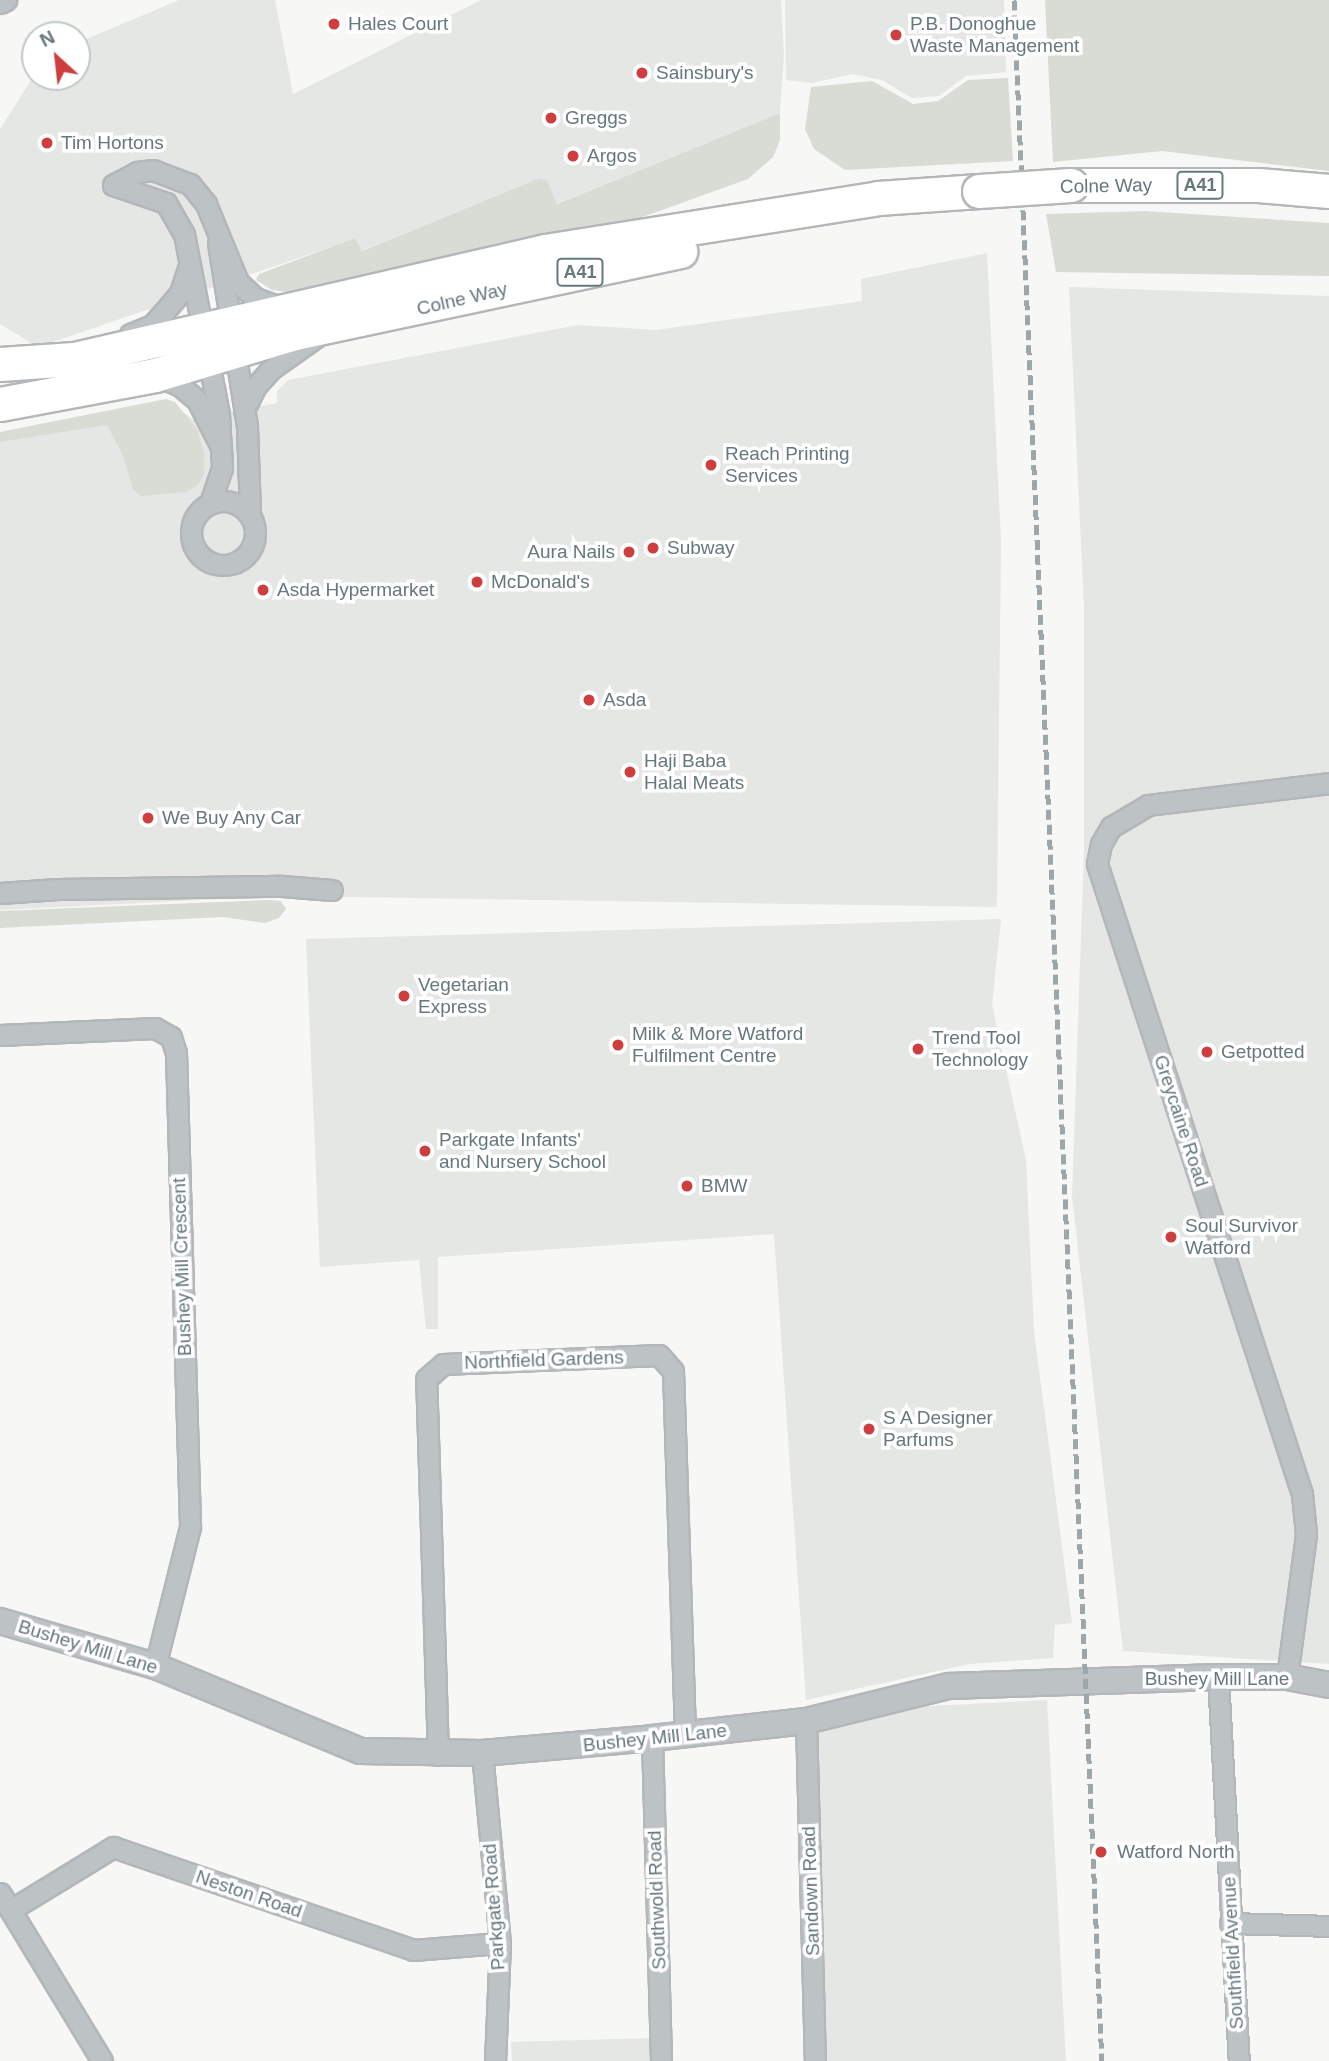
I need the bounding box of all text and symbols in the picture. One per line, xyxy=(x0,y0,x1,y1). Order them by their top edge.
place label: Hales Court xyxy=(348,13,448,35)
place label: P.B. Donoghue Waste Management xyxy=(910,13,1079,57)
marker: Hales Court xyxy=(326,16,342,32)
north arrow xyxy=(21,21,91,91)
text: N xyxy=(36,26,58,51)
marker: P.B. Donoghue Waste Management xyxy=(888,27,904,43)
place label: Sainsbury's xyxy=(656,62,754,84)
marker: Sainsbury's xyxy=(634,65,650,81)
place label: Greggs xyxy=(565,107,627,129)
marker: Greggs xyxy=(543,110,559,126)
place label: Tim Hortons xyxy=(61,132,164,154)
marker: Tim Hortons xyxy=(39,135,55,151)
place label: Argos xyxy=(587,145,637,167)
marker: Argos xyxy=(565,148,581,164)
road number: A41 xyxy=(1176,170,1224,200)
street label: Colne Way xyxy=(1060,174,1152,198)
road number: A41 xyxy=(556,258,604,286)
street label: Colne Way xyxy=(415,278,509,320)
place label: Reach Printing Services xyxy=(725,443,850,487)
marker: Reach Printing Services xyxy=(703,457,719,473)
place label: Subway xyxy=(667,537,735,559)
marker: Subway xyxy=(645,540,661,556)
place label: Aura Nails xyxy=(527,541,615,563)
marker: Aura Nails xyxy=(621,544,637,560)
place label: McDonald's xyxy=(491,571,590,593)
marker: McDonald's xyxy=(469,574,485,590)
place label: Asda Hypermarket xyxy=(277,579,434,601)
marker: Asda Hypermarket xyxy=(255,582,271,598)
place label: Asda xyxy=(603,689,646,711)
marker: Asda xyxy=(581,692,597,708)
place label: Haji Baba Halal Meats xyxy=(644,750,744,794)
marker: Haji Baba Halal Meats xyxy=(622,764,638,780)
place label: We Buy Any Car xyxy=(162,807,302,829)
marker: We Buy Any Car xyxy=(140,810,156,826)
place label: Vegetarian Express xyxy=(418,974,509,1018)
marker: Vegetarian Express xyxy=(396,988,412,1004)
place label: Milk & More Watford Fulfilment Centre xyxy=(632,1023,803,1067)
place label: Trend Tool Technology xyxy=(932,1027,1028,1071)
marker: Milk & More Watford Fulfilment Centre xyxy=(610,1037,626,1053)
marker: Trend Tool Technology xyxy=(910,1041,926,1057)
place label: Getpotted xyxy=(1221,1041,1304,1063)
marker: Getpotted xyxy=(1199,1044,1215,1060)
street label: Greycaine Road xyxy=(1149,1052,1213,1190)
place label: Parkgate Infants' and Nursery School xyxy=(439,1129,606,1173)
marker: Parkgate Infants' and Nursery School xyxy=(417,1143,433,1159)
place label: BMW xyxy=(701,1175,747,1197)
street label: Bushey Mill Crescent xyxy=(167,1177,197,1357)
marker: BMW xyxy=(679,1178,695,1194)
place label: Soul Survivor Watford xyxy=(1185,1215,1298,1259)
marker: Soul Survivor Watford xyxy=(1163,1229,1179,1245)
street label: Northfield Gardens xyxy=(464,1346,624,1374)
place label: S A Designer Parfums xyxy=(883,1407,995,1451)
marker: S A Designer Parfums xyxy=(861,1421,877,1437)
street label: Bushey Mill Lane xyxy=(15,1615,161,1679)
street label: Bushey Mill Lane xyxy=(1145,1668,1289,1690)
street label: Bushey Mill Lane xyxy=(582,1719,728,1757)
street label: Sandown Road xyxy=(797,1826,825,1956)
street label: Southwold Road xyxy=(643,1830,671,1970)
place label: Watford North xyxy=(1117,1841,1235,1863)
marker: Watford North xyxy=(1091,1842,1111,1862)
street label: Parkgate Road xyxy=(478,1843,510,1971)
street label: Neston Road xyxy=(193,1865,305,1923)
street label: Southfield Avenue xyxy=(1218,1876,1248,2030)

